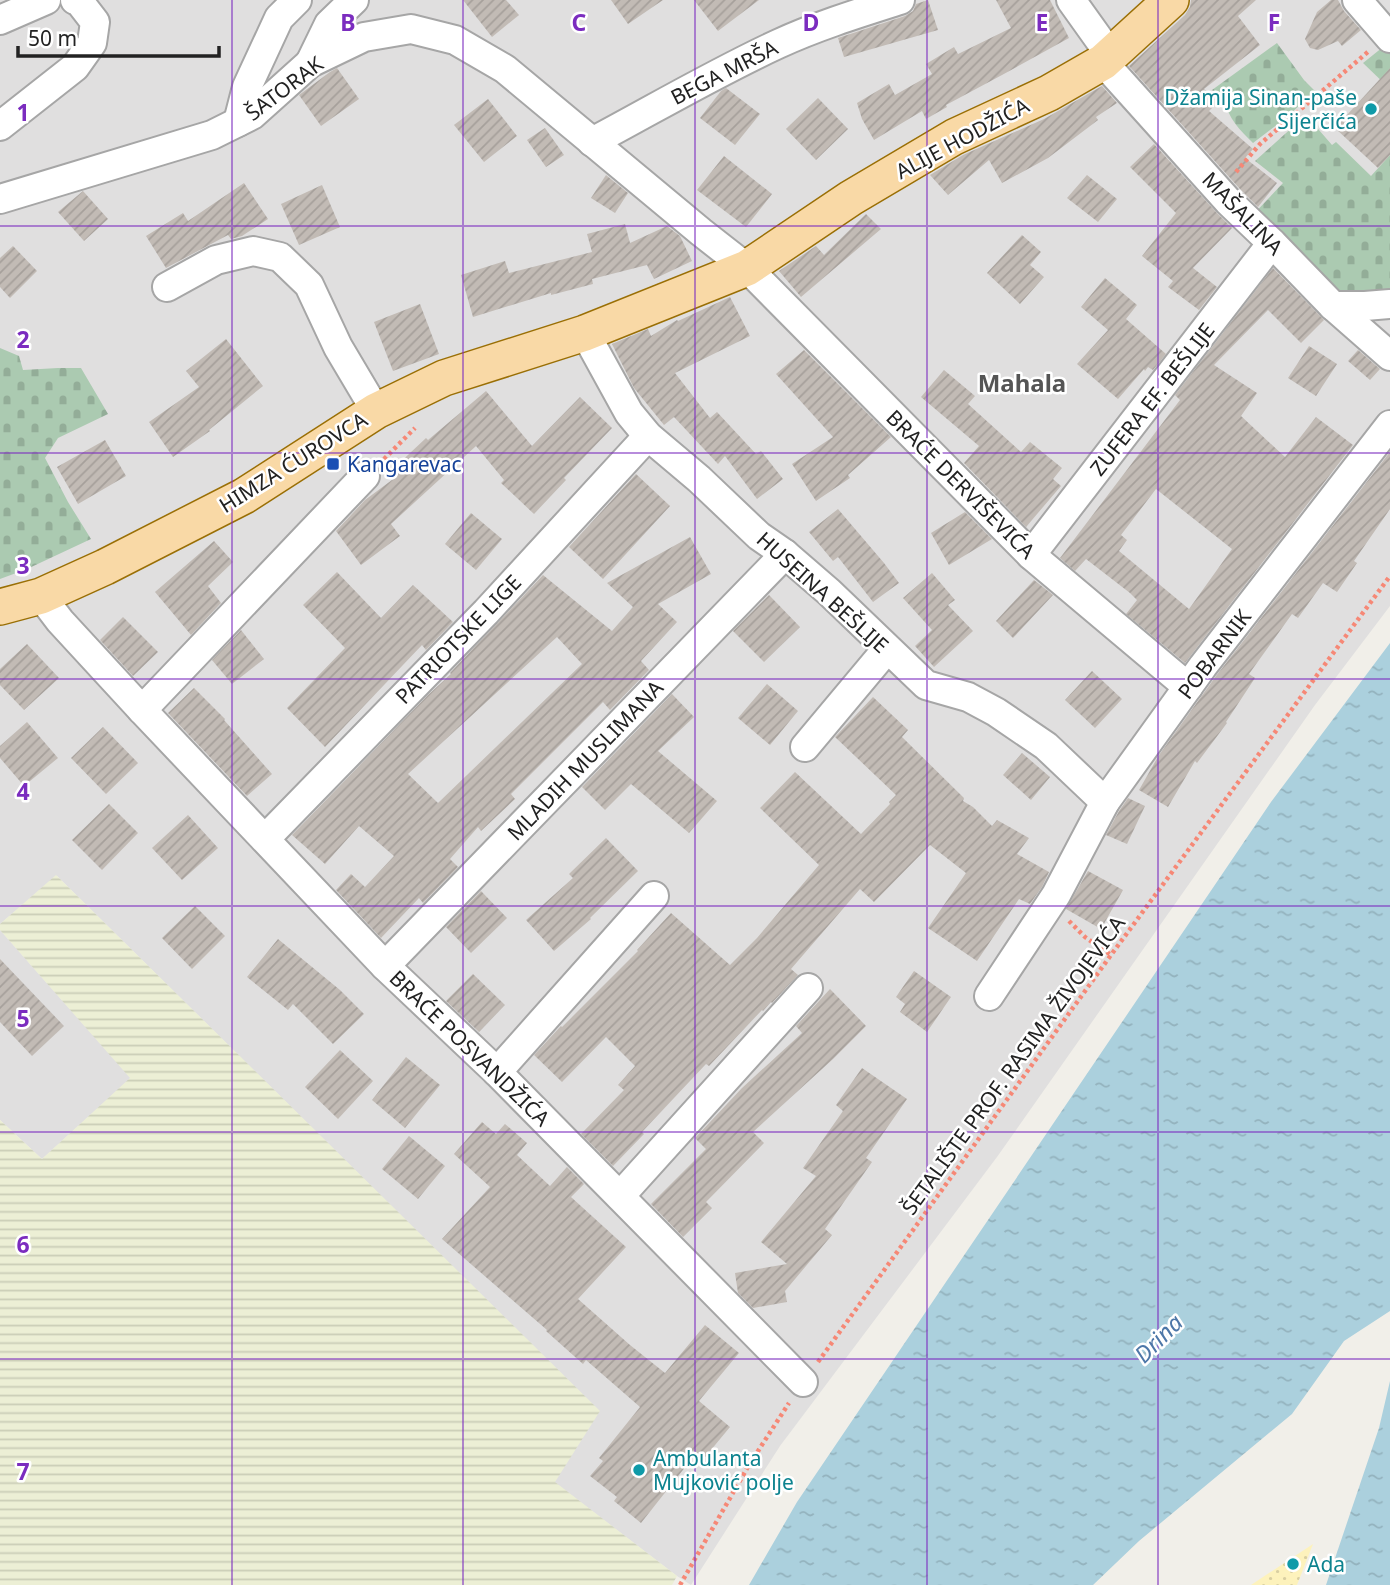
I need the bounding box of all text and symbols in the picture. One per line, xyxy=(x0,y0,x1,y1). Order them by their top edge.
text: B xyxy=(340,6,356,38)
text: C xyxy=(572,6,587,38)
text: D xyxy=(803,6,819,38)
text: E xyxy=(1036,6,1048,38)
text: F xyxy=(1268,6,1280,38)
scale bar xyxy=(18,14,219,58)
text: 50 m xyxy=(28,24,77,52)
street label: BEGA MRŠA xyxy=(666,33,783,111)
street label: ŠATORAK xyxy=(239,50,329,126)
place label: Džamija Sinan-paše Sijerčića xyxy=(1164,83,1357,135)
street label: ALIJE HODŽIĆA xyxy=(890,91,1034,185)
text: 1 xyxy=(16,96,30,128)
marker: Džamija Sinan-paše Sijerčića xyxy=(1363,101,1379,117)
street label: MAŠALINA xyxy=(1196,166,1290,261)
street label: ZUFERA EF. BEŠLIJE xyxy=(1084,317,1220,481)
text: 2 xyxy=(16,323,30,355)
district label: Mahala xyxy=(978,366,1066,399)
street label: BRAĆE DERVIŠEVIĆA xyxy=(881,404,1042,565)
street label: HIMZA ĆUROVCA xyxy=(214,405,373,519)
place label: Kangarevac xyxy=(347,450,462,478)
marker: Kangarevac xyxy=(325,456,341,472)
street label: HUSEINA BEŠLIJE xyxy=(751,525,895,659)
text: 3 xyxy=(16,549,30,581)
street label: PATRIOTSKE LIGE xyxy=(389,568,527,710)
street label: POBARNIK xyxy=(1171,604,1257,704)
street label: MLADIH MUSLIMANA xyxy=(501,673,669,846)
text: 4 xyxy=(16,775,30,807)
street label: ŠETALIŠTE PROF. RASIMA ŽIVOJEVIĆA xyxy=(895,909,1131,1220)
street label: BRAĆE POSVANDŽIĆA xyxy=(384,964,557,1132)
text: 5 xyxy=(16,1002,30,1034)
text: 6 xyxy=(16,1228,30,1260)
water label: Drina xyxy=(1127,1307,1189,1369)
place label: Ambulanta Mujković polje xyxy=(653,1444,794,1496)
text: 7 xyxy=(16,1455,30,1487)
marker: Ambulanta Mujković polje xyxy=(631,1462,647,1478)
place label: Ada xyxy=(1307,1550,1345,1578)
marker: Ada xyxy=(1285,1556,1301,1572)

